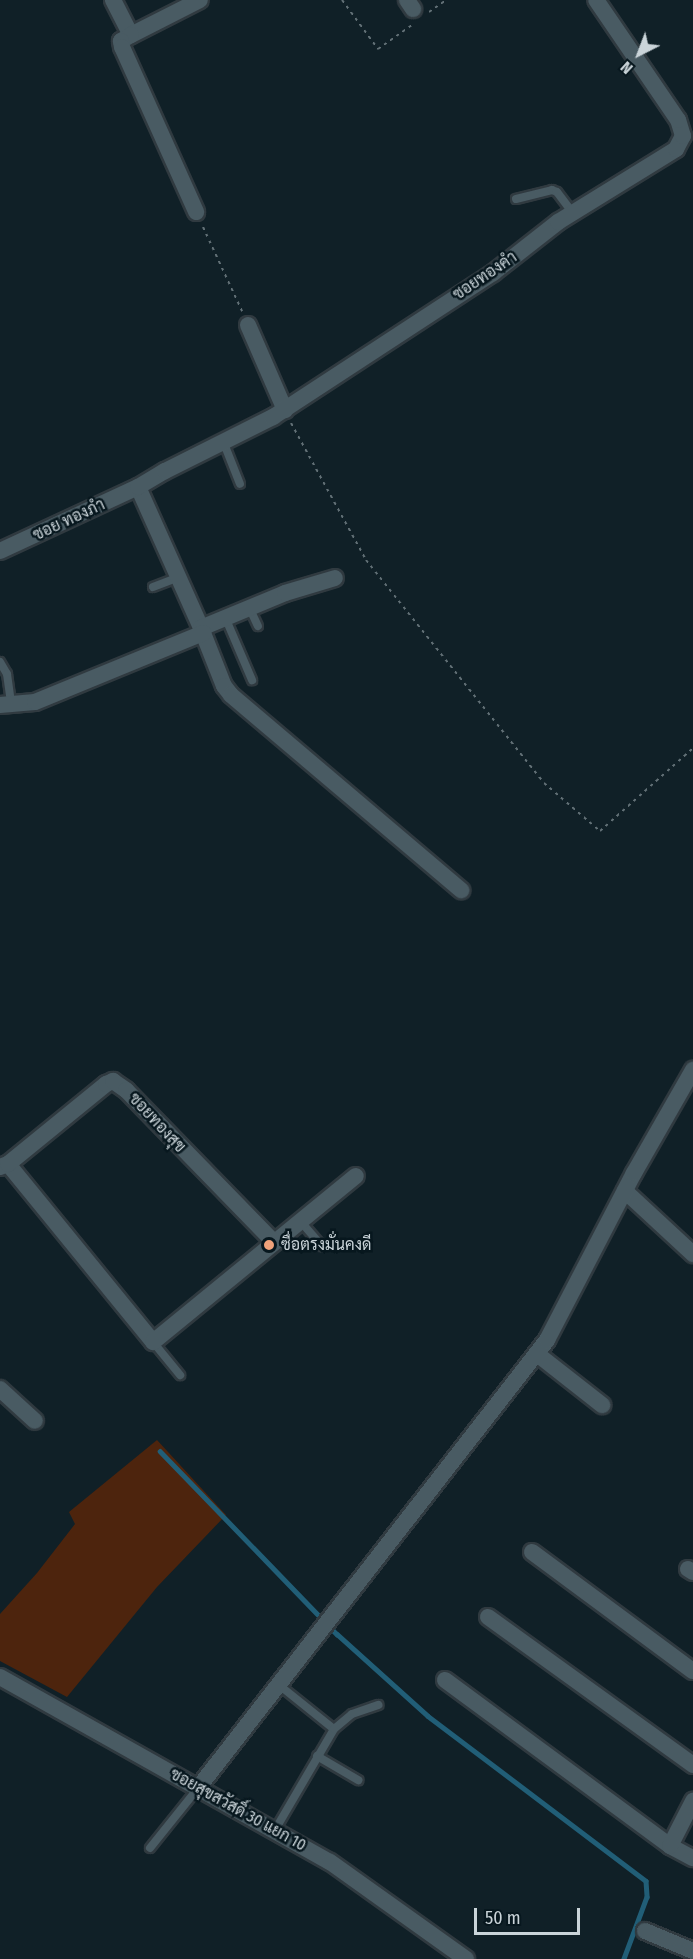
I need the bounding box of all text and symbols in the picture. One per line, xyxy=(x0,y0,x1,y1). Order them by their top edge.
north arrow xyxy=(609,24,669,84)
text: N xyxy=(617,57,637,78)
street label: ซอยทองคำ xyxy=(449,248,521,304)
street label: ซอย ทองภํา xyxy=(30,495,108,545)
street label: ซอยทองสุข xyxy=(125,1089,189,1157)
place label: ซื่อตรงมั่นคงดี xyxy=(281,1235,371,1255)
marker: ซื่อตรงมั่นคงดี xyxy=(262,1238,276,1252)
street label: ซอยสุขสวัสดิ์ 30 แยก 10 xyxy=(167,1765,309,1855)
scale bar xyxy=(477,1896,584,1934)
text: 50 m xyxy=(485,1907,521,1929)

